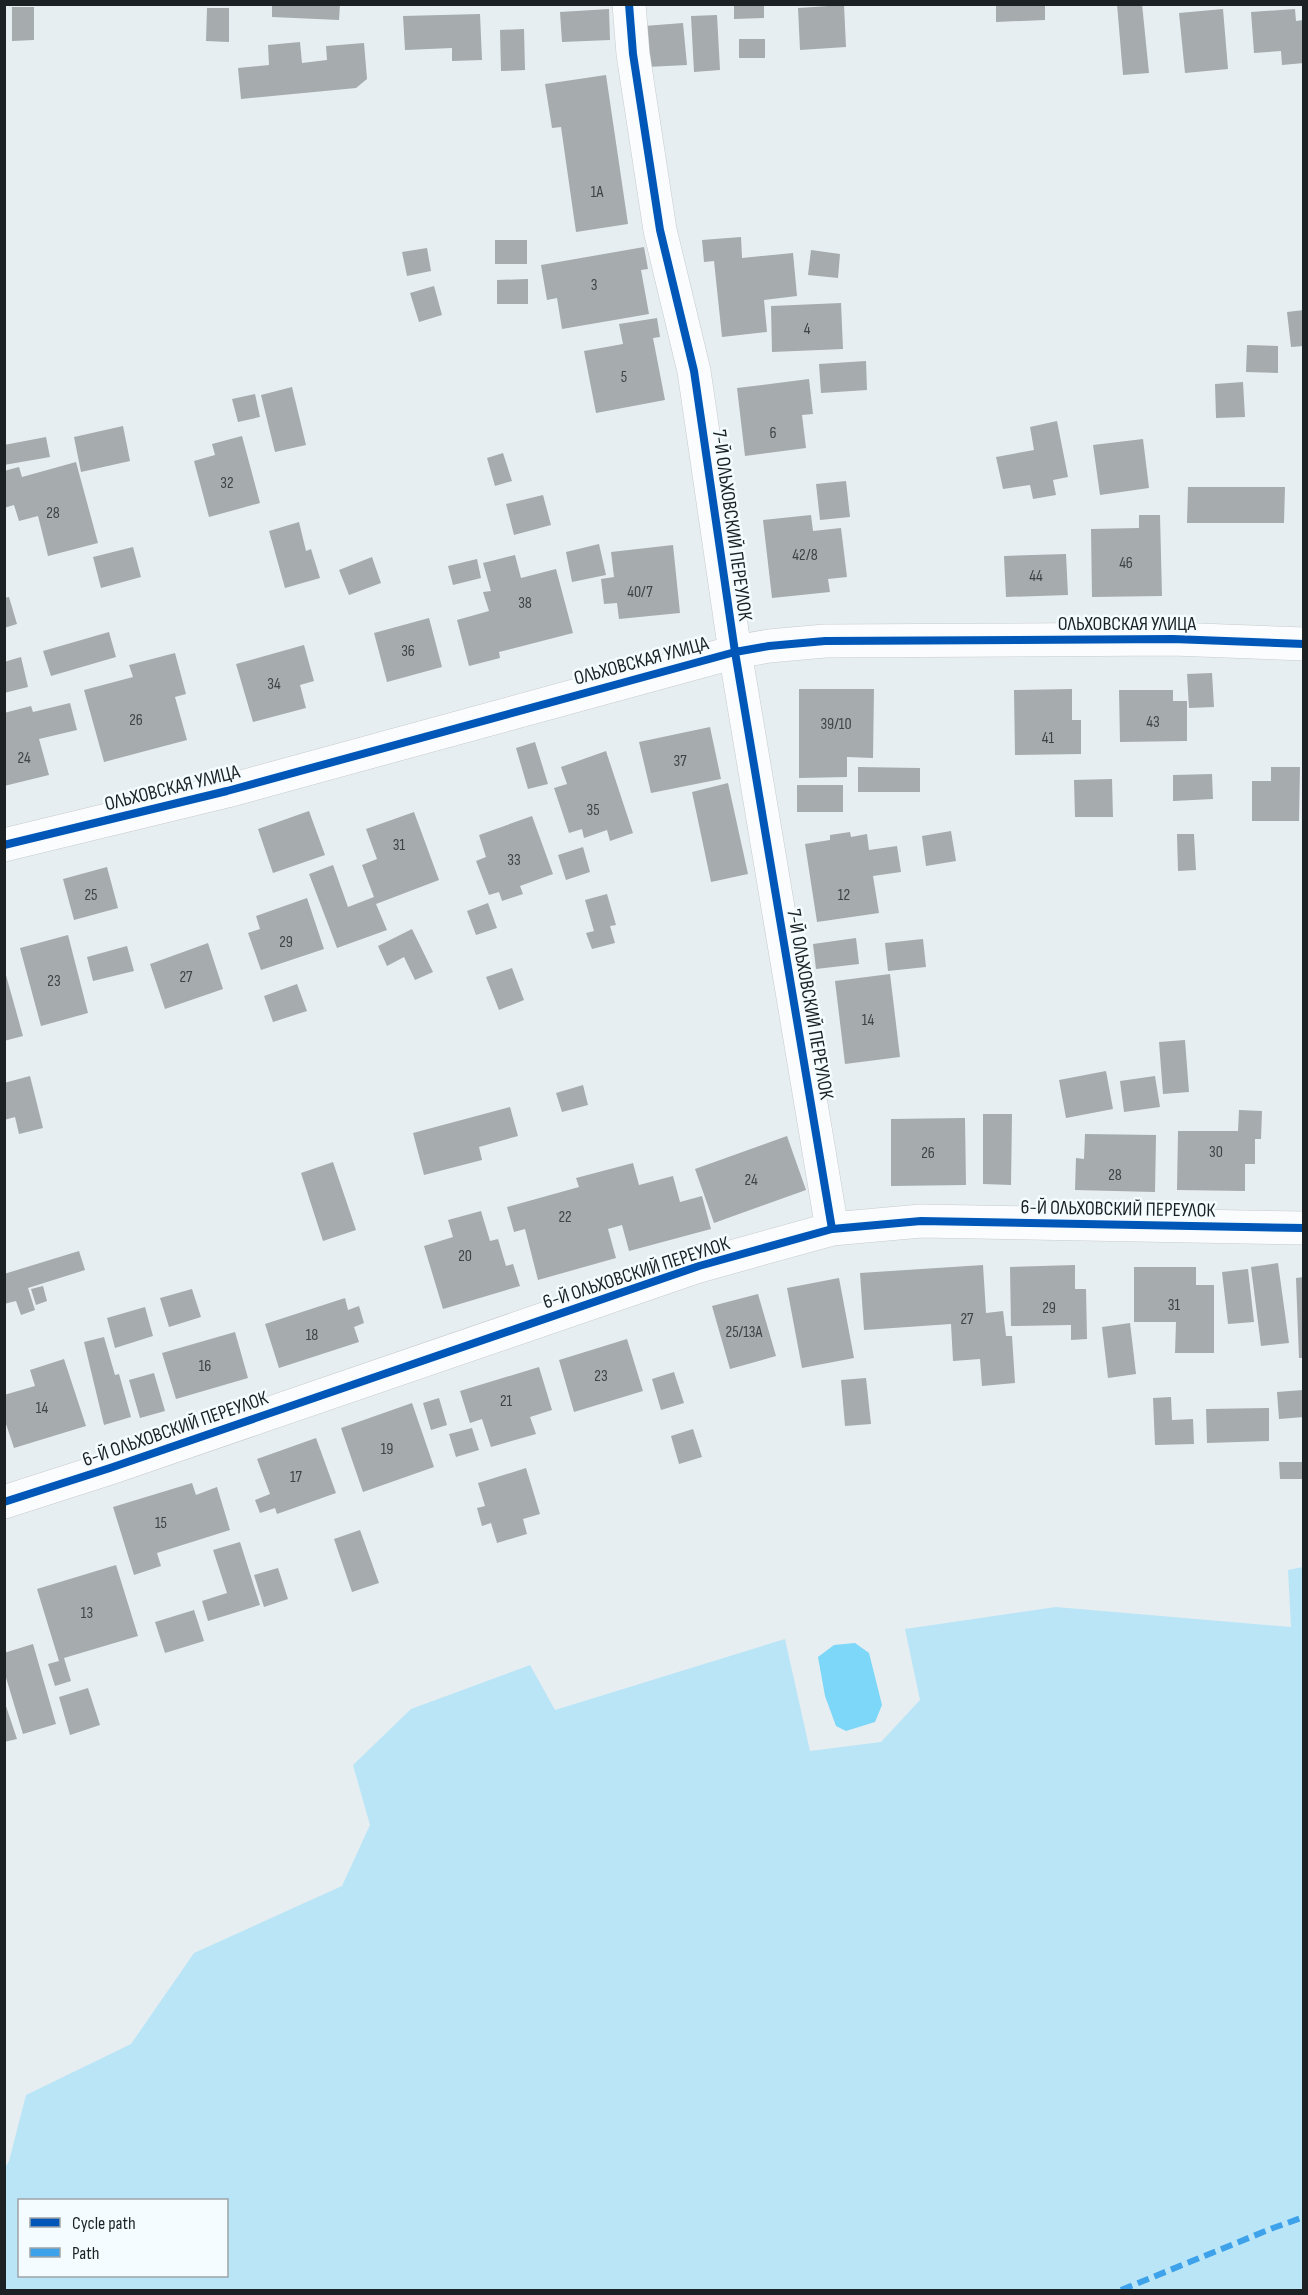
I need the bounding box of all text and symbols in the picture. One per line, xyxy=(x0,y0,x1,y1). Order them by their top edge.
house number: 1А xyxy=(591,183,603,202)
house number: 3 xyxy=(591,276,597,295)
house number: 4 xyxy=(804,320,811,339)
house number: 5 xyxy=(621,368,627,387)
house number: 6 xyxy=(769,424,777,443)
street label: 7-Й ОЛЬХОВСКИЙ ПЕРЕУЛОК xyxy=(707,428,757,622)
house number: 32 xyxy=(220,474,234,493)
house number: 28 xyxy=(46,504,60,523)
house number: 42/8 xyxy=(792,546,818,565)
house number: 46 xyxy=(1119,554,1133,573)
house number: 44 xyxy=(1029,567,1043,586)
house number: 40/7 xyxy=(627,583,653,602)
house number: 38 xyxy=(518,594,532,613)
street label: ОЛЬХОВСКАЯ УЛИЦА xyxy=(1058,612,1197,636)
street label: ОЛЬХОВСКАЯ УЛИЦА xyxy=(571,631,712,690)
house number: 36 xyxy=(401,642,415,661)
house number: 34 xyxy=(267,675,281,694)
house number: 26 xyxy=(129,711,143,730)
house number: 43 xyxy=(1146,713,1160,732)
house number: 39/10 xyxy=(820,715,852,734)
house number: 41 xyxy=(1042,729,1055,748)
house number: 24 xyxy=(17,749,31,768)
house number: 37 xyxy=(673,752,687,771)
street label: ОЛЬХОВСКАЯ УЛИЦА xyxy=(102,759,243,816)
house number: 35 xyxy=(586,801,600,820)
house number: 31 xyxy=(393,836,406,855)
house number: 33 xyxy=(507,851,521,870)
house number: 25 xyxy=(84,886,98,905)
house number: 12 xyxy=(838,886,850,905)
street label: 7-Й ОЛЬХОВСКИЙ ПЕРЕУЛОК xyxy=(781,907,839,1101)
house number: 29 xyxy=(279,933,293,952)
house number: 27 xyxy=(179,968,193,987)
house number: 23 xyxy=(47,972,61,991)
house number: 14 xyxy=(862,1011,874,1030)
house number: 30 xyxy=(1209,1143,1223,1162)
house number: 26 xyxy=(921,1144,935,1163)
house number: 28 xyxy=(1108,1166,1122,1185)
house number: 24 xyxy=(744,1171,758,1190)
street label: 6-Й ОЛЬХОВСКИЙ ПЕРЕУЛОК xyxy=(1020,1195,1216,1223)
house number: 22 xyxy=(558,1208,572,1227)
street label: 6-Й ОЛЬХОВСКИЙ ПЕРЕУЛОК xyxy=(540,1231,733,1314)
house number: 20 xyxy=(458,1247,472,1266)
house number: 31 xyxy=(1168,1296,1181,1315)
house number: 29 xyxy=(1042,1299,1056,1318)
house number: 27 xyxy=(960,1310,974,1329)
house number: 25/13А xyxy=(726,1323,763,1342)
house number: 18 xyxy=(306,1326,318,1345)
house number: 16 xyxy=(199,1357,211,1376)
house number: 23 xyxy=(594,1367,608,1386)
street label: 6-Й ОЛЬХОВСКИЙ ПЕРЕУЛОК xyxy=(79,1386,271,1472)
house number: 21 xyxy=(500,1392,513,1411)
house number: 14 xyxy=(36,1399,48,1418)
house number: 19 xyxy=(381,1440,393,1459)
house number: 17 xyxy=(290,1468,303,1487)
house number: 15 xyxy=(155,1514,167,1533)
house number: 13 xyxy=(81,1604,93,1623)
legend xyxy=(18,2199,228,2277)
text: Cycle path xyxy=(72,2213,136,2234)
text: Path xyxy=(72,2243,100,2264)

